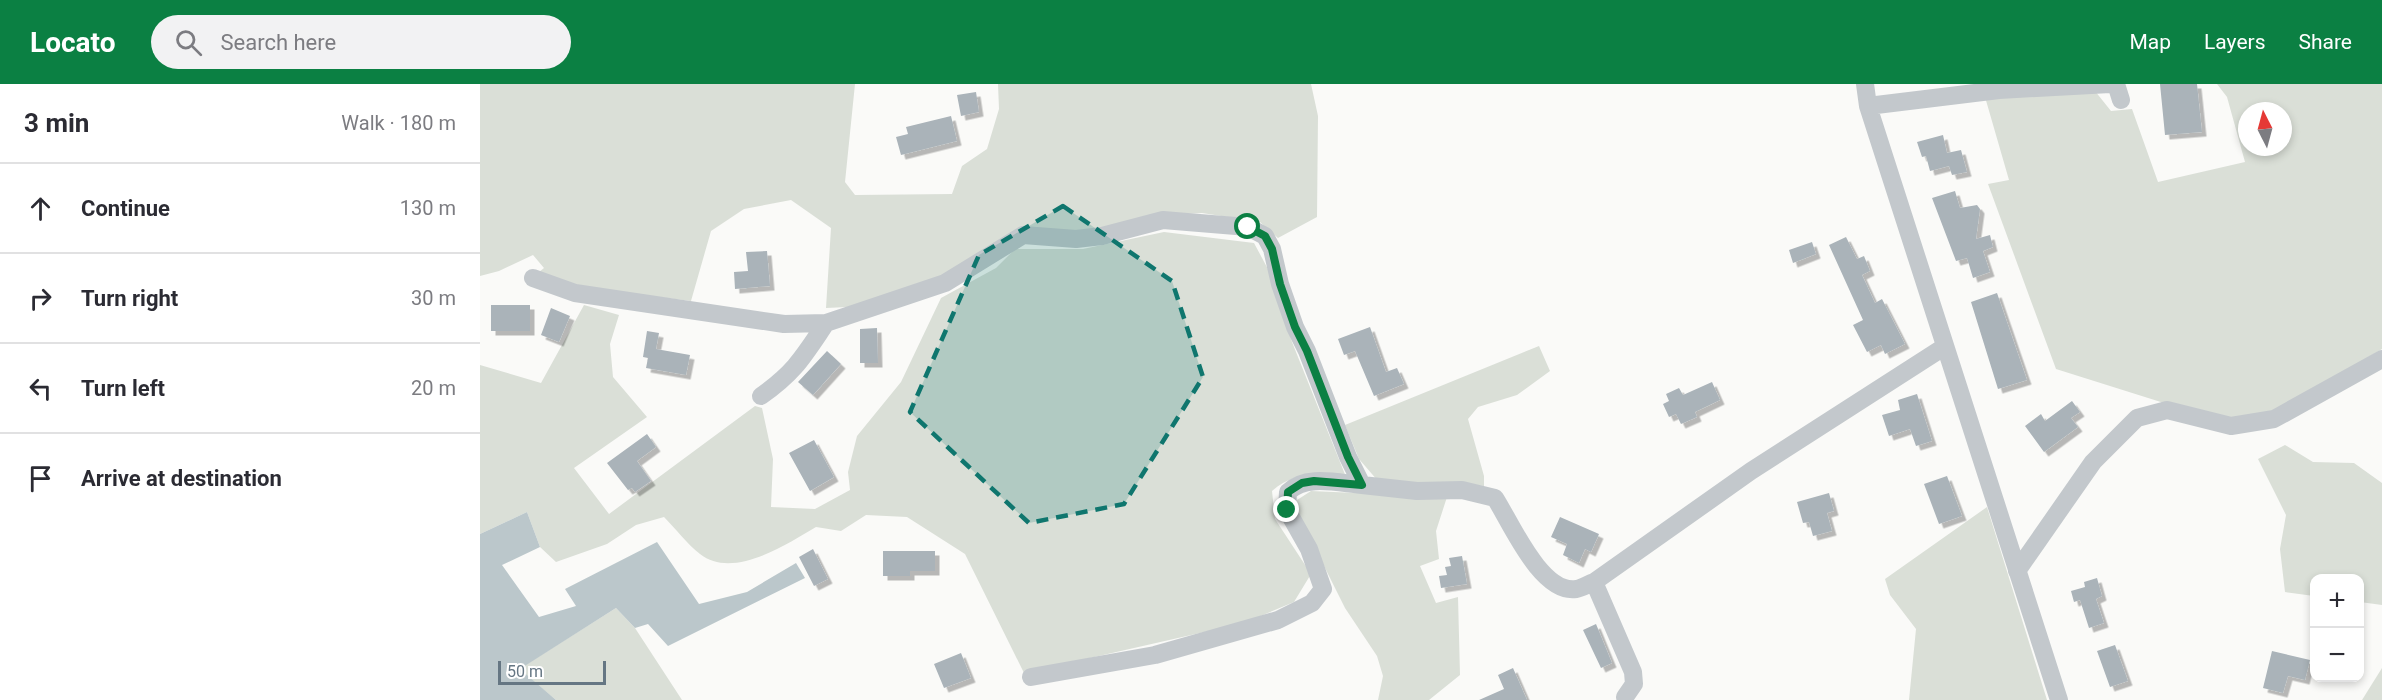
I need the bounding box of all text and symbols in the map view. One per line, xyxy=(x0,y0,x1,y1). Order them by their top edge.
search box xyxy=(151,15,571,69)
text: Locato xyxy=(30,26,115,59)
icon: search xyxy=(172,26,205,59)
text: Search here xyxy=(220,30,336,55)
text: Map xyxy=(2129,30,2171,54)
text: Layers xyxy=(2204,30,2265,54)
text: Share xyxy=(2298,30,2352,54)
north arrow xyxy=(2238,102,2292,156)
text: 3 min xyxy=(24,108,89,138)
text: Walk · 180 m xyxy=(341,111,456,135)
icon: ahead xyxy=(24,192,57,225)
text: Continue xyxy=(81,196,170,221)
text: 130 m xyxy=(400,196,456,220)
route start xyxy=(1234,213,1260,239)
icon: right xyxy=(24,282,57,315)
text: Turn right xyxy=(81,286,178,311)
text: 30 m xyxy=(411,286,456,310)
icon: left xyxy=(24,372,57,405)
text: Turn left xyxy=(81,376,165,401)
text: 20 m xyxy=(411,376,456,400)
icon: arrive xyxy=(24,462,57,495)
text: Arrive at destination xyxy=(81,466,282,491)
route end xyxy=(1273,496,1299,522)
map controls xyxy=(2310,574,2364,682)
button: + xyxy=(2310,574,2364,628)
button: − xyxy=(2310,628,2364,682)
scale bar xyxy=(498,658,606,686)
text: 50 m xyxy=(507,662,543,681)

